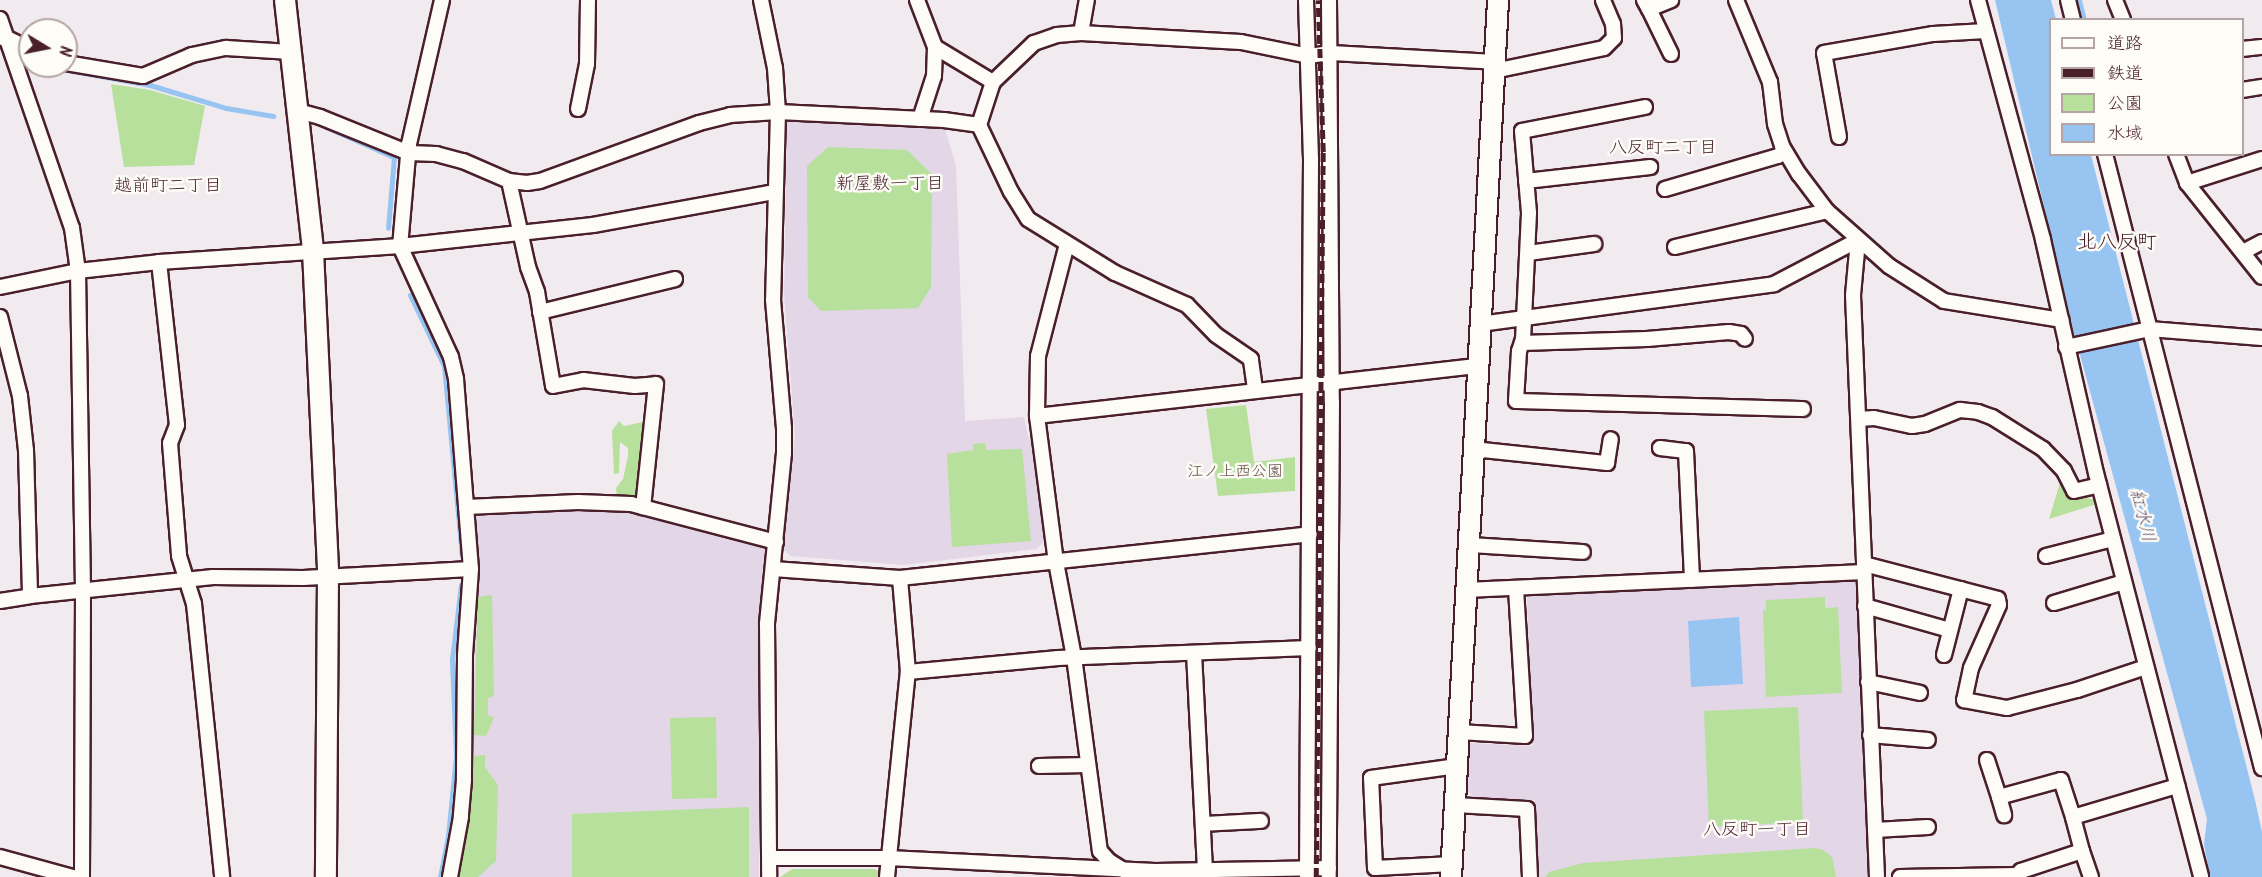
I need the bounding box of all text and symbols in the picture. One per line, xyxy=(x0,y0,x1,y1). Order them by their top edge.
north arrow xyxy=(18,18,78,78)
legend xyxy=(2049,18,2244,156)
text: 道路 xyxy=(2107,30,2143,59)
text: N xyxy=(51,44,77,58)
text: 鉄道 xyxy=(2107,60,2143,89)
text: 公園 xyxy=(2107,90,2143,119)
text: 水域 xyxy=(2107,120,2143,149)
district label: 八反町二丁目 xyxy=(1609,138,1717,160)
district label: 新屋敷一丁目 xyxy=(836,174,944,196)
district label: 越前町二丁目 xyxy=(114,176,222,198)
district label: 北八反町 xyxy=(2077,231,2157,255)
park label: 江ノ上西公園 xyxy=(1187,462,1283,482)
water label: 紅水川 xyxy=(2124,487,2158,545)
district label: 八反町一丁目 xyxy=(1703,820,1811,842)

